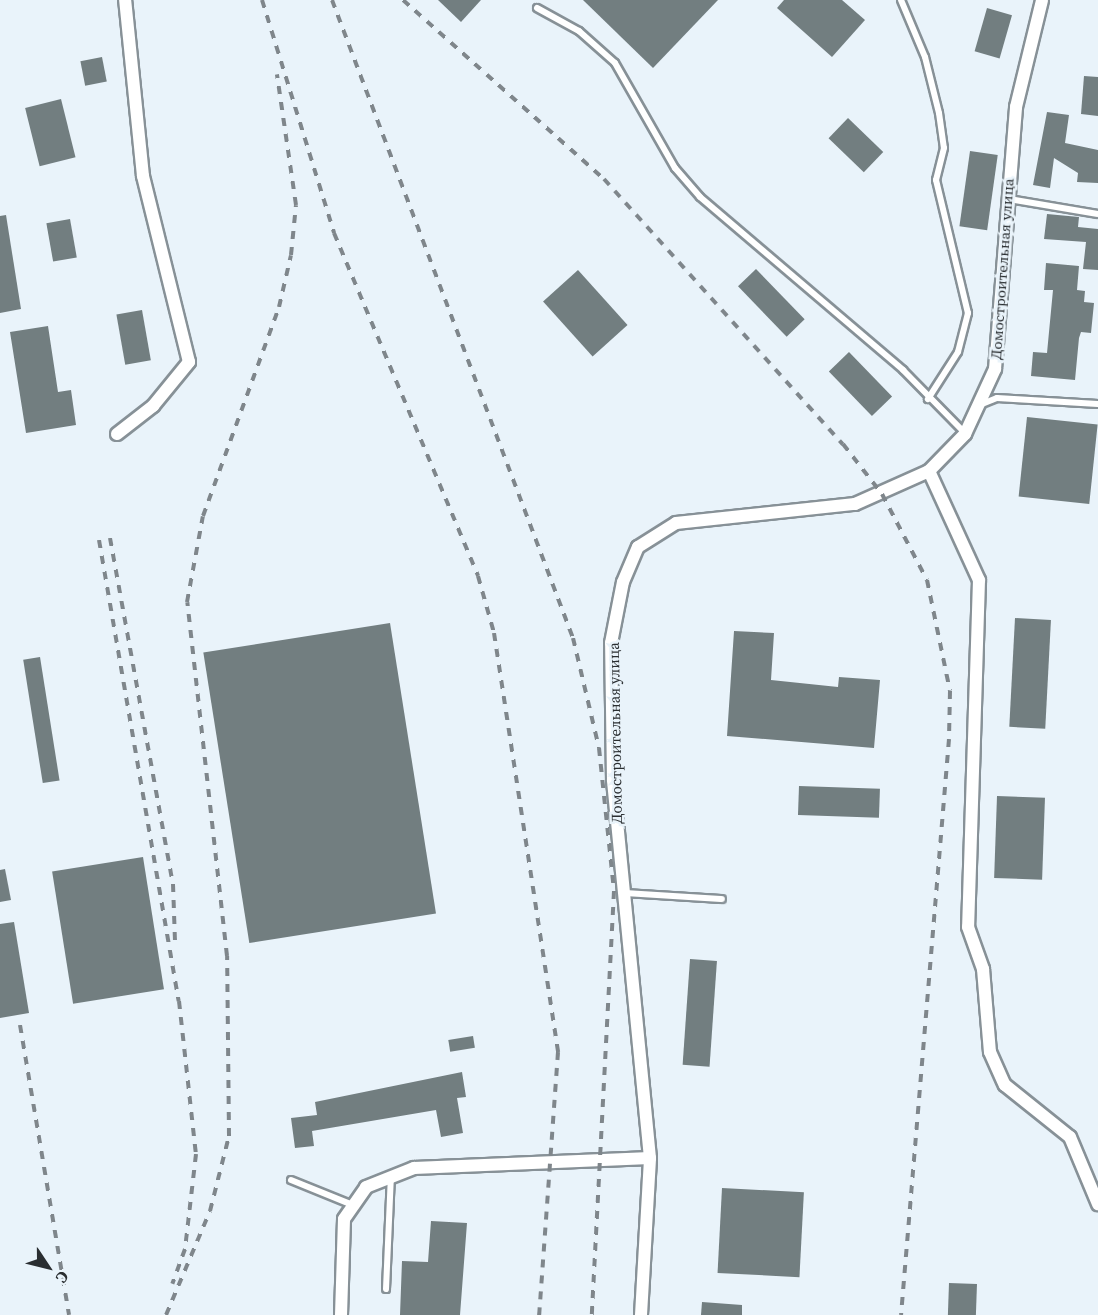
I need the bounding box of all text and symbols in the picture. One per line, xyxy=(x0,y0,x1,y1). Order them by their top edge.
street label: Домостроительная улица xyxy=(987,178,1017,360)
street label: Домостроительная улица xyxy=(604,642,626,824)
north arrow xyxy=(18,1237,78,1297)
text: С xyxy=(51,1267,75,1288)

